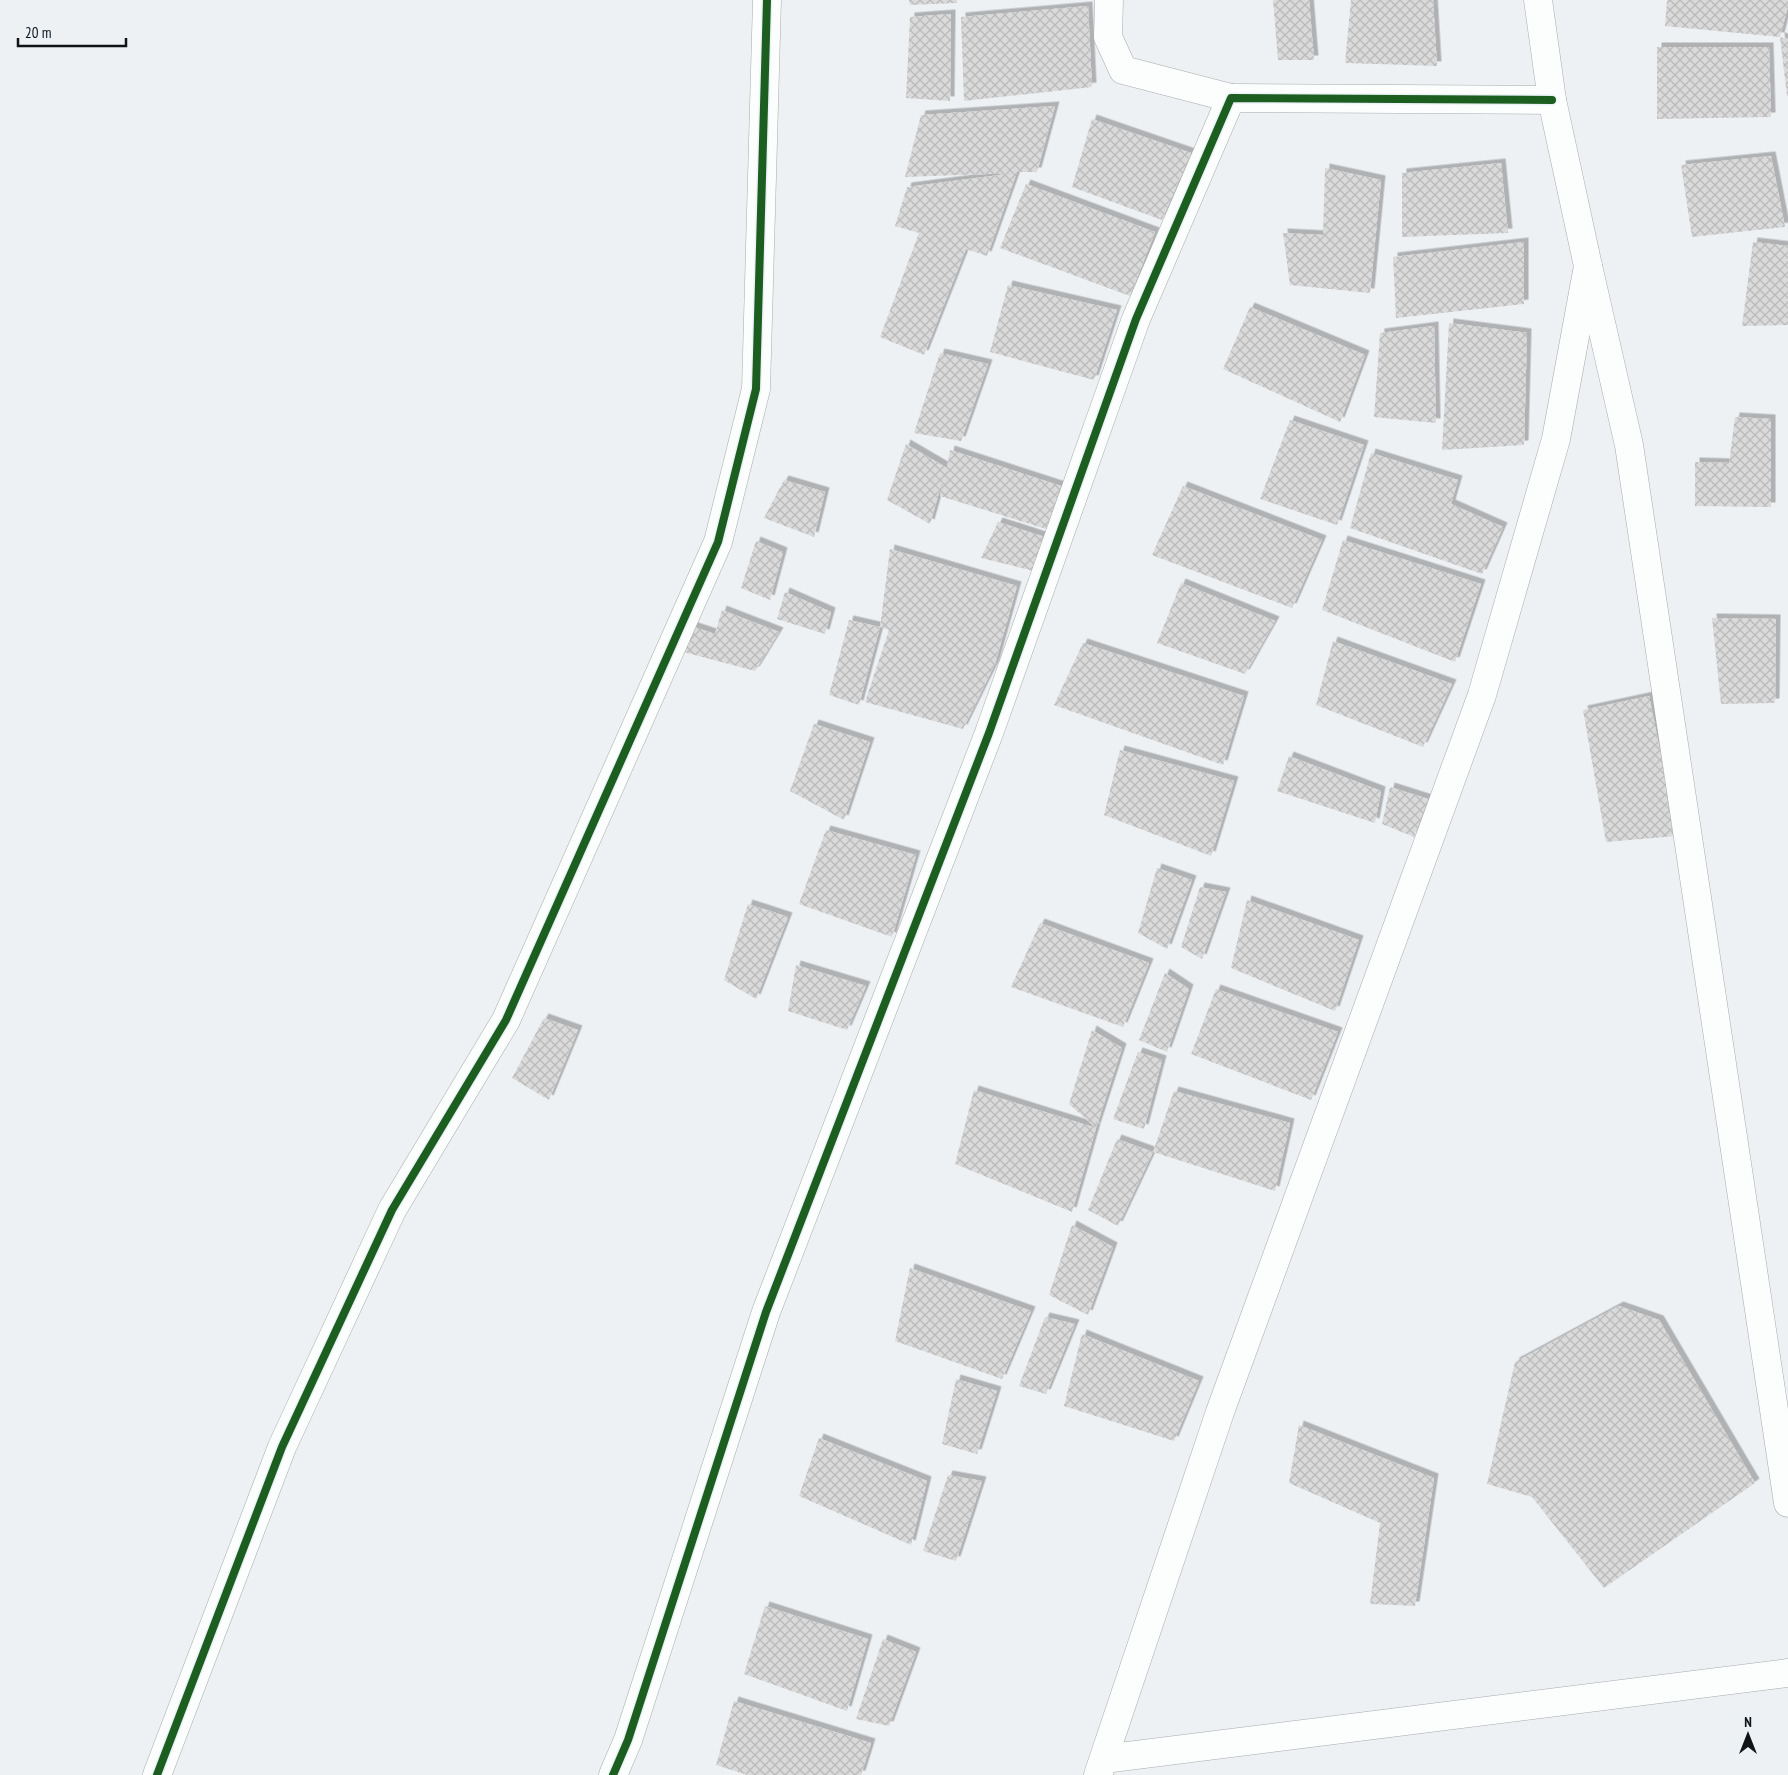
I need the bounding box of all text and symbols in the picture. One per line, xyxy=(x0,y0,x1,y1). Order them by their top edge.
scale bar xyxy=(18,15,125,47)
text: 20 m xyxy=(25,23,51,42)
north arrow xyxy=(1723,1710,1773,1760)
text: N xyxy=(1744,1713,1752,1731)

